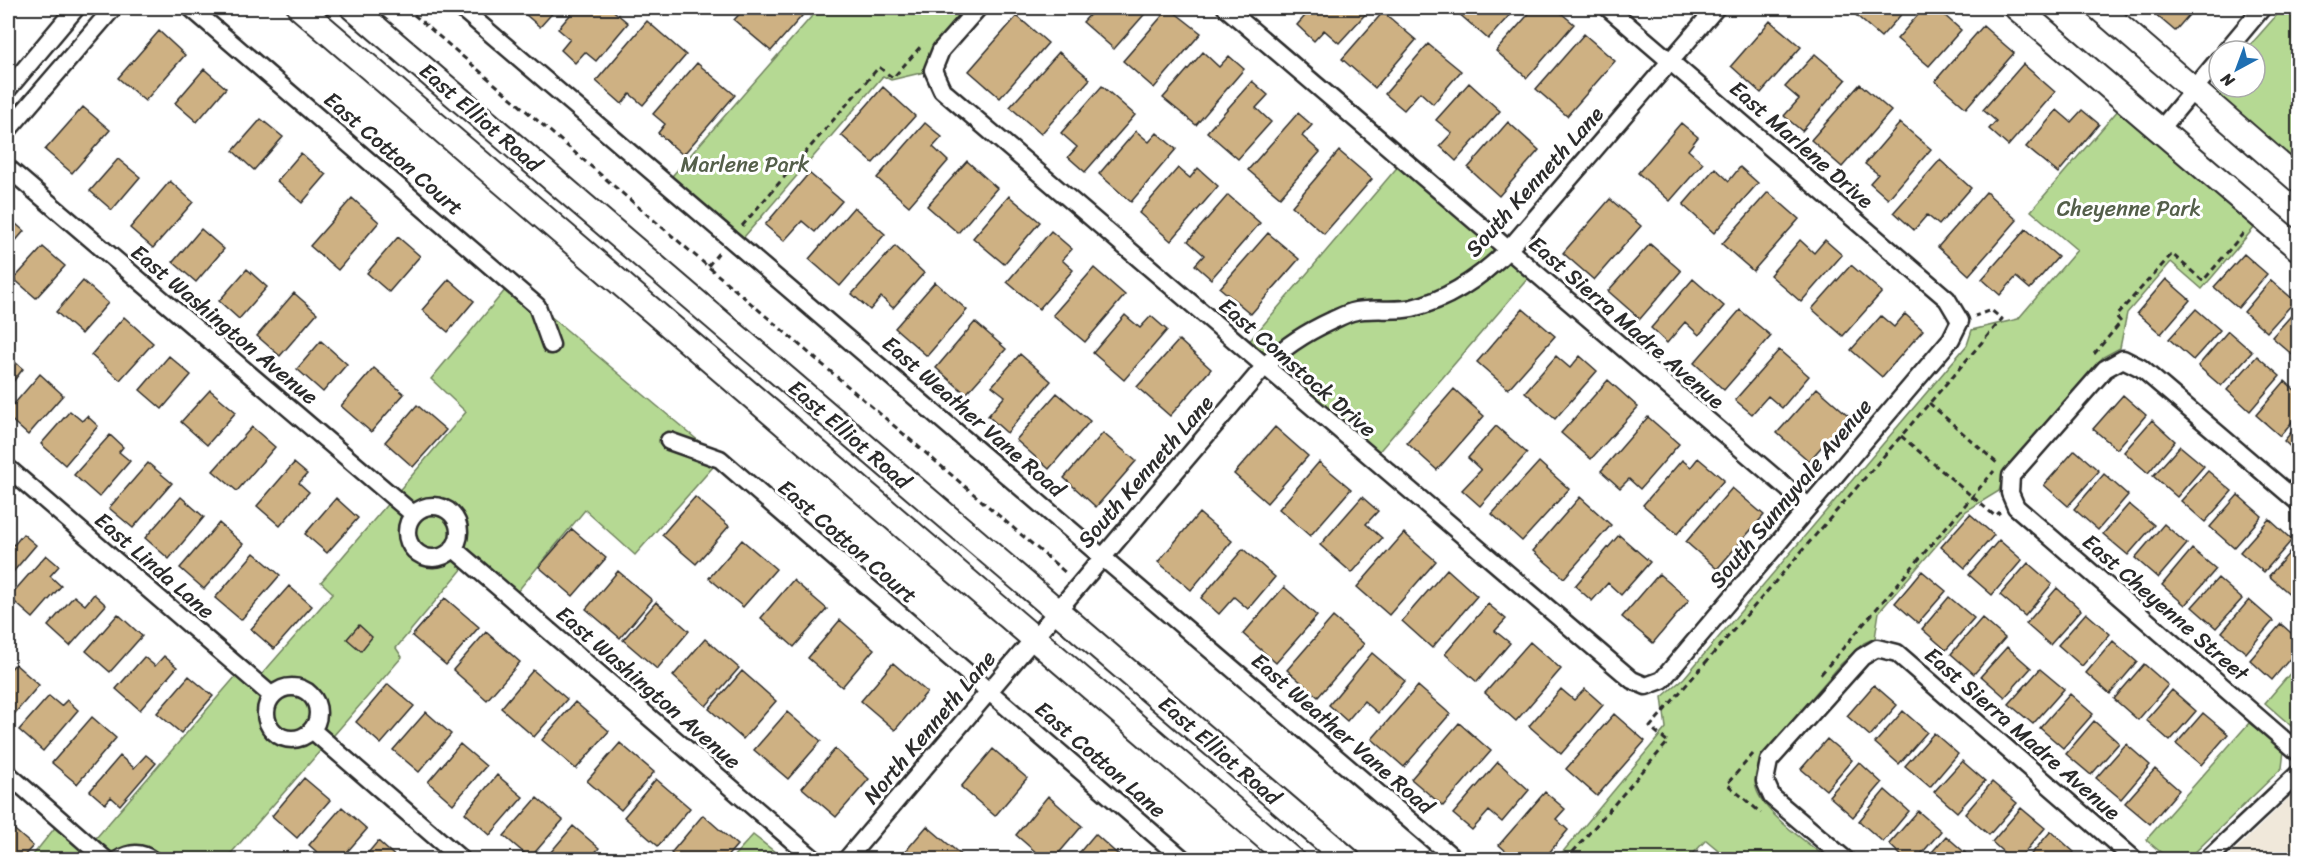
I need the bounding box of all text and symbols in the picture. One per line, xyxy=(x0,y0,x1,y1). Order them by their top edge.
north arrow xyxy=(2207,39,2267,99)
street label: East Elliot Road xyxy=(410,52,552,183)
text: N xyxy=(2213,65,2242,95)
street label: East Marlene Drive xyxy=(1720,70,1883,219)
street label: East Cotton Court xyxy=(315,81,473,226)
street label: South Kenneth Lane xyxy=(1455,96,1614,266)
park label: Marlene Park xyxy=(681,145,810,184)
park label: Cheyenne Park xyxy=(2057,189,2201,228)
street label: East Sierra Madre Avenue xyxy=(1519,226,1734,419)
street label: East Washington Avenue xyxy=(122,234,327,415)
street label: East Comstock Drive xyxy=(1210,287,1386,447)
street label: East Weather Vane Road xyxy=(873,325,1075,508)
street label: East Elliot Road xyxy=(779,369,921,500)
street label: South Kenneth Lane xyxy=(1067,385,1224,557)
street label: South Sunnyvale Avenue xyxy=(1699,389,1882,598)
street label: East Cotton Court xyxy=(769,469,927,614)
street label: East Linda Lane xyxy=(85,502,224,629)
street label: East Cheyenne Street xyxy=(2073,523,2259,692)
street label: East Washington Avenue xyxy=(547,595,750,779)
street label: East Sierra Madre Avenue xyxy=(1915,637,2130,830)
street label: North Kenneth Lane xyxy=(853,641,1006,813)
street label: East Weather Vane Road xyxy=(1242,642,1444,825)
street label: East Elliot Road xyxy=(1149,685,1291,816)
street label: East Cotton Lane xyxy=(1026,691,1176,828)

